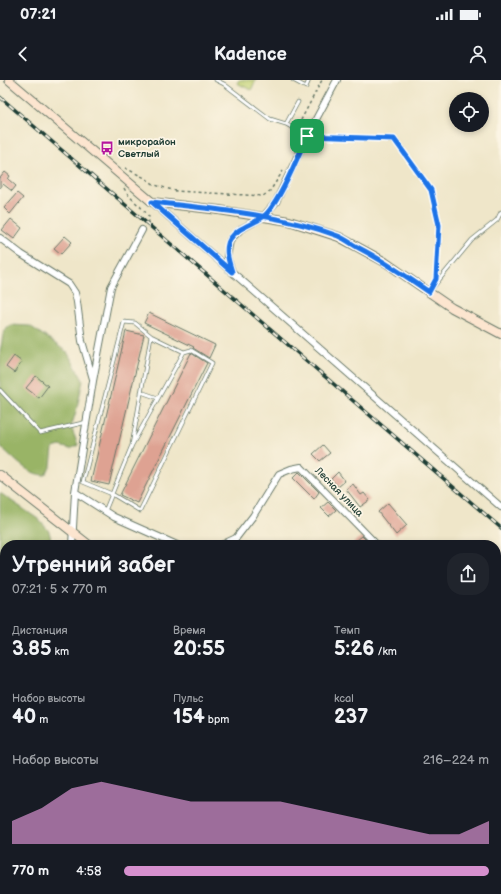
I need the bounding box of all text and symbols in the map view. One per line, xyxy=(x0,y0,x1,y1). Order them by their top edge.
text: 07:21 xyxy=(20,5,56,24)
icon: back xyxy=(12,43,34,65)
icon: person xyxy=(467,43,489,65)
text: Kadence xyxy=(214,44,287,65)
map controls xyxy=(449,92,489,132)
button: locate xyxy=(449,92,489,132)
pin xyxy=(290,119,324,153)
icon: arrive xyxy=(296,125,318,147)
place label: микрорайон Светлый xyxy=(118,136,176,160)
bus stop icon: микрорайон Светлый xyxy=(99,140,115,156)
street label: Лесная улица xyxy=(312,464,366,519)
text: Утренний забег xyxy=(12,552,175,579)
button: share xyxy=(447,553,489,595)
text: 07:21 · 5 × 770 m xyxy=(12,581,107,597)
text: Дистанция xyxy=(12,624,68,637)
text: Время xyxy=(173,624,206,637)
text: Темп xyxy=(334,624,360,637)
text: 3.85 xyxy=(12,637,52,661)
text: 20:55 xyxy=(173,637,225,661)
text: 5:26 xyxy=(334,637,374,661)
text: km xyxy=(52,645,69,658)
text: /km xyxy=(374,645,397,658)
text: Набор высоты xyxy=(12,692,85,705)
text: Пульс xyxy=(173,692,203,705)
text: kcal xyxy=(334,692,354,705)
text: 40 xyxy=(12,705,36,729)
text: 154 xyxy=(173,705,205,729)
text: 237 xyxy=(334,705,368,729)
text: m xyxy=(36,713,48,726)
text: bpm xyxy=(205,713,229,726)
text: Набор высоты xyxy=(12,752,99,768)
text: 216–224 m xyxy=(423,752,489,768)
text: 770 m xyxy=(12,863,49,879)
text: 4:58 xyxy=(76,863,102,879)

